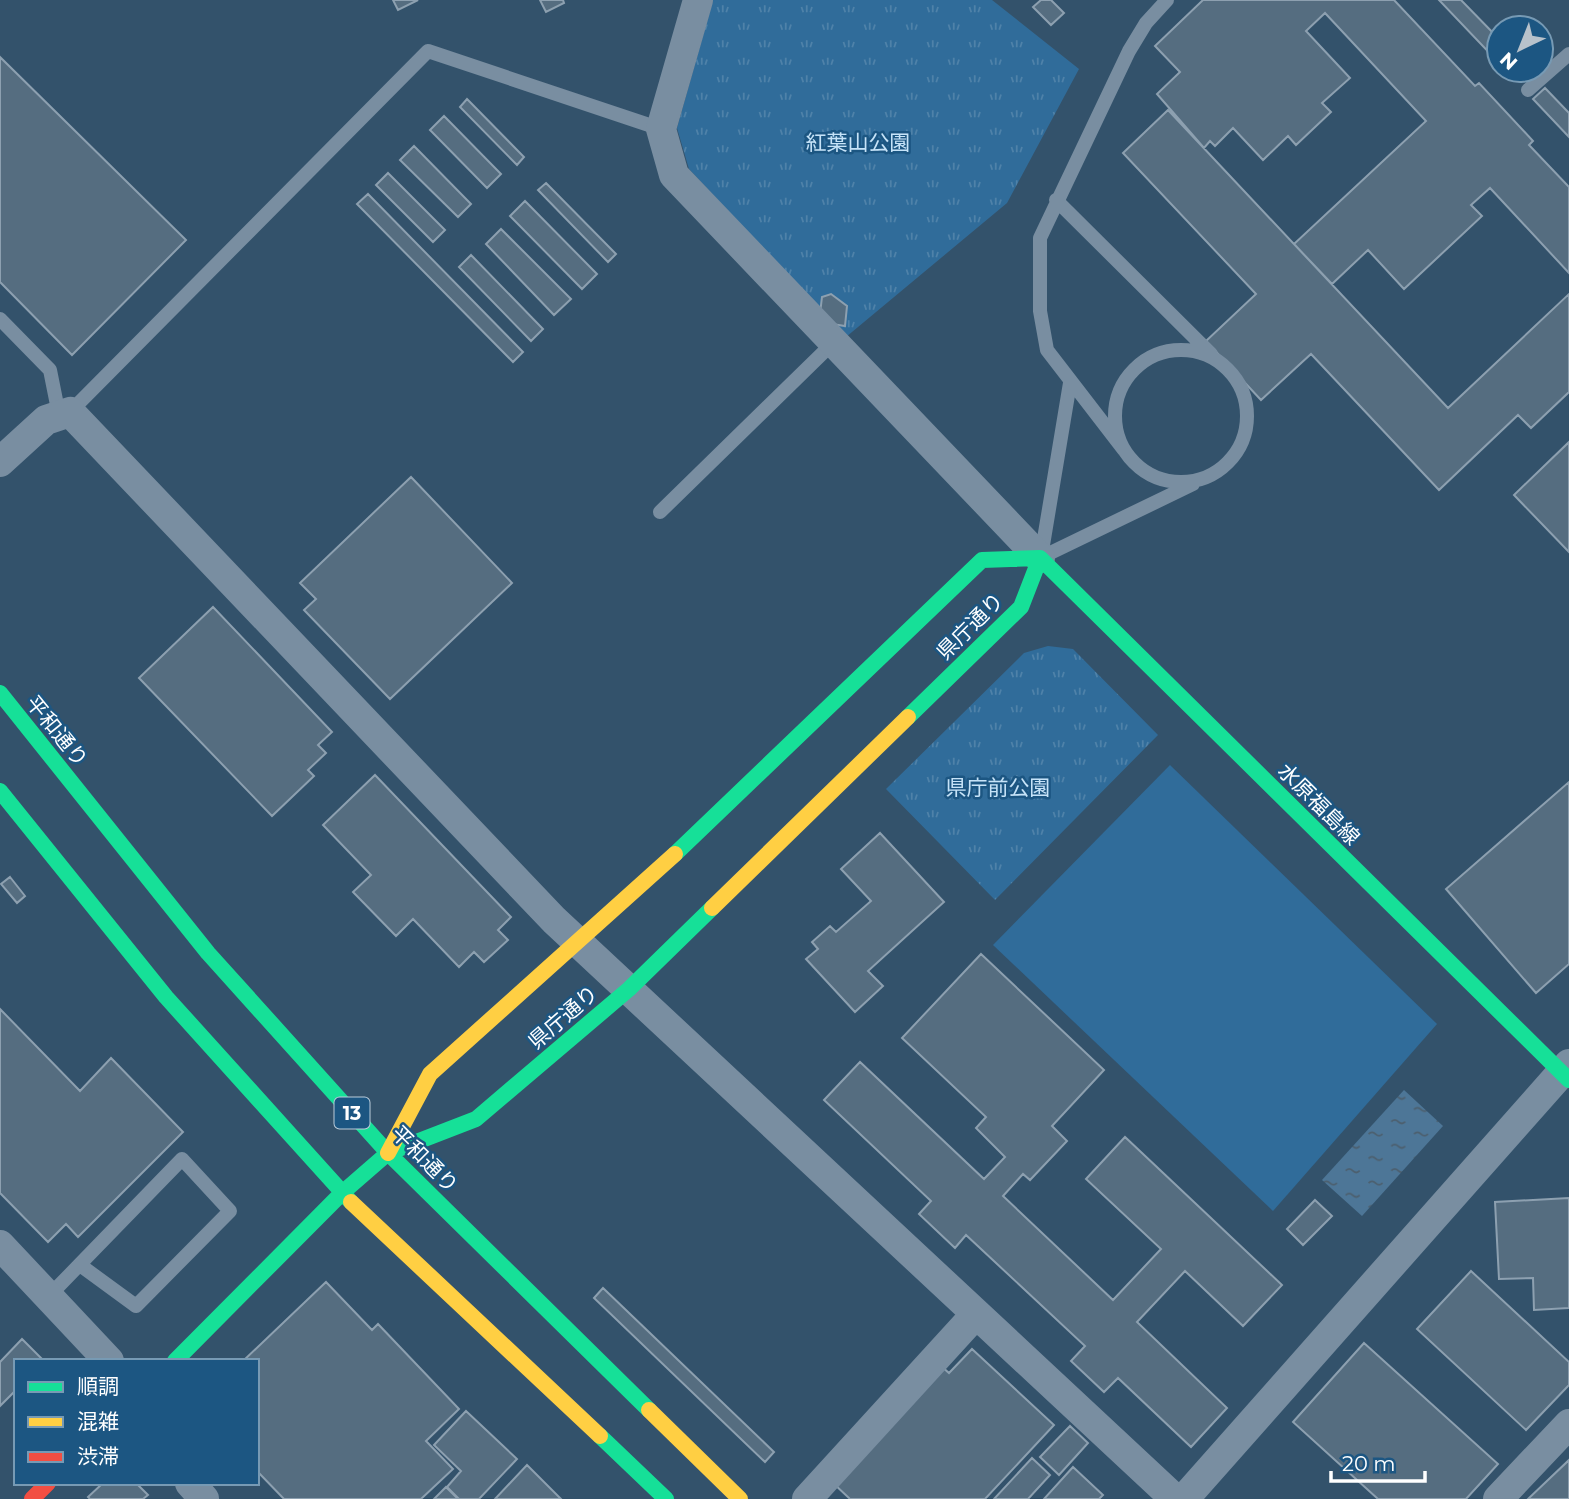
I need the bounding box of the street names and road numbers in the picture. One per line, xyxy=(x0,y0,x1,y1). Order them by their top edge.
street label: 県庁通り xyxy=(931,587,1009,665)
street label: 平和通り xyxy=(21,690,93,772)
street label: 水原福島線 xyxy=(1273,758,1365,850)
street label: 県庁通り xyxy=(523,980,603,1054)
road number: 13 xyxy=(334,1098,370,1128)
street label: 平和通り xyxy=(386,1120,464,1198)

